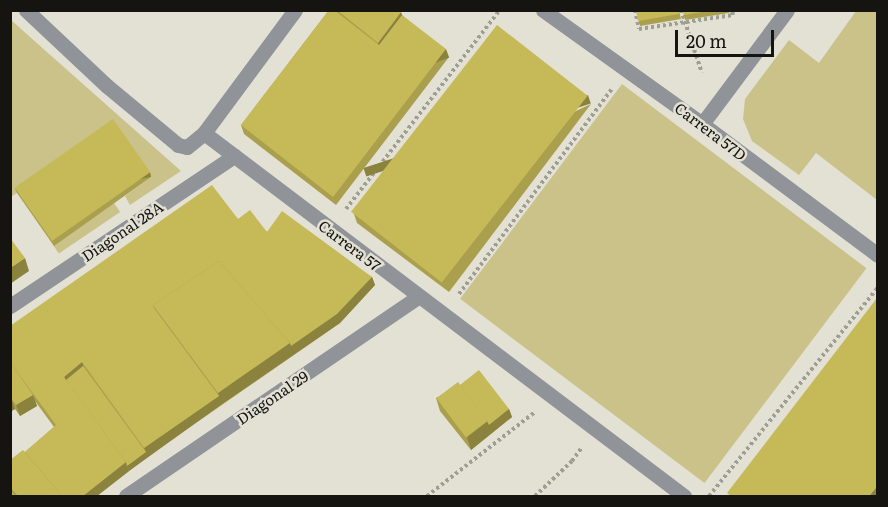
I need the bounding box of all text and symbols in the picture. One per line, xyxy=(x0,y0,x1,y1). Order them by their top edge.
scale bar xyxy=(678,18,777,56)
text: 20 m xyxy=(686,27,727,54)
street label: Carrera 57D xyxy=(672,98,750,164)
street label: Diagonal 28A xyxy=(78,197,166,265)
street label: Carrera 57 xyxy=(315,216,385,274)
street label: Diagonal 29 xyxy=(233,366,311,428)

